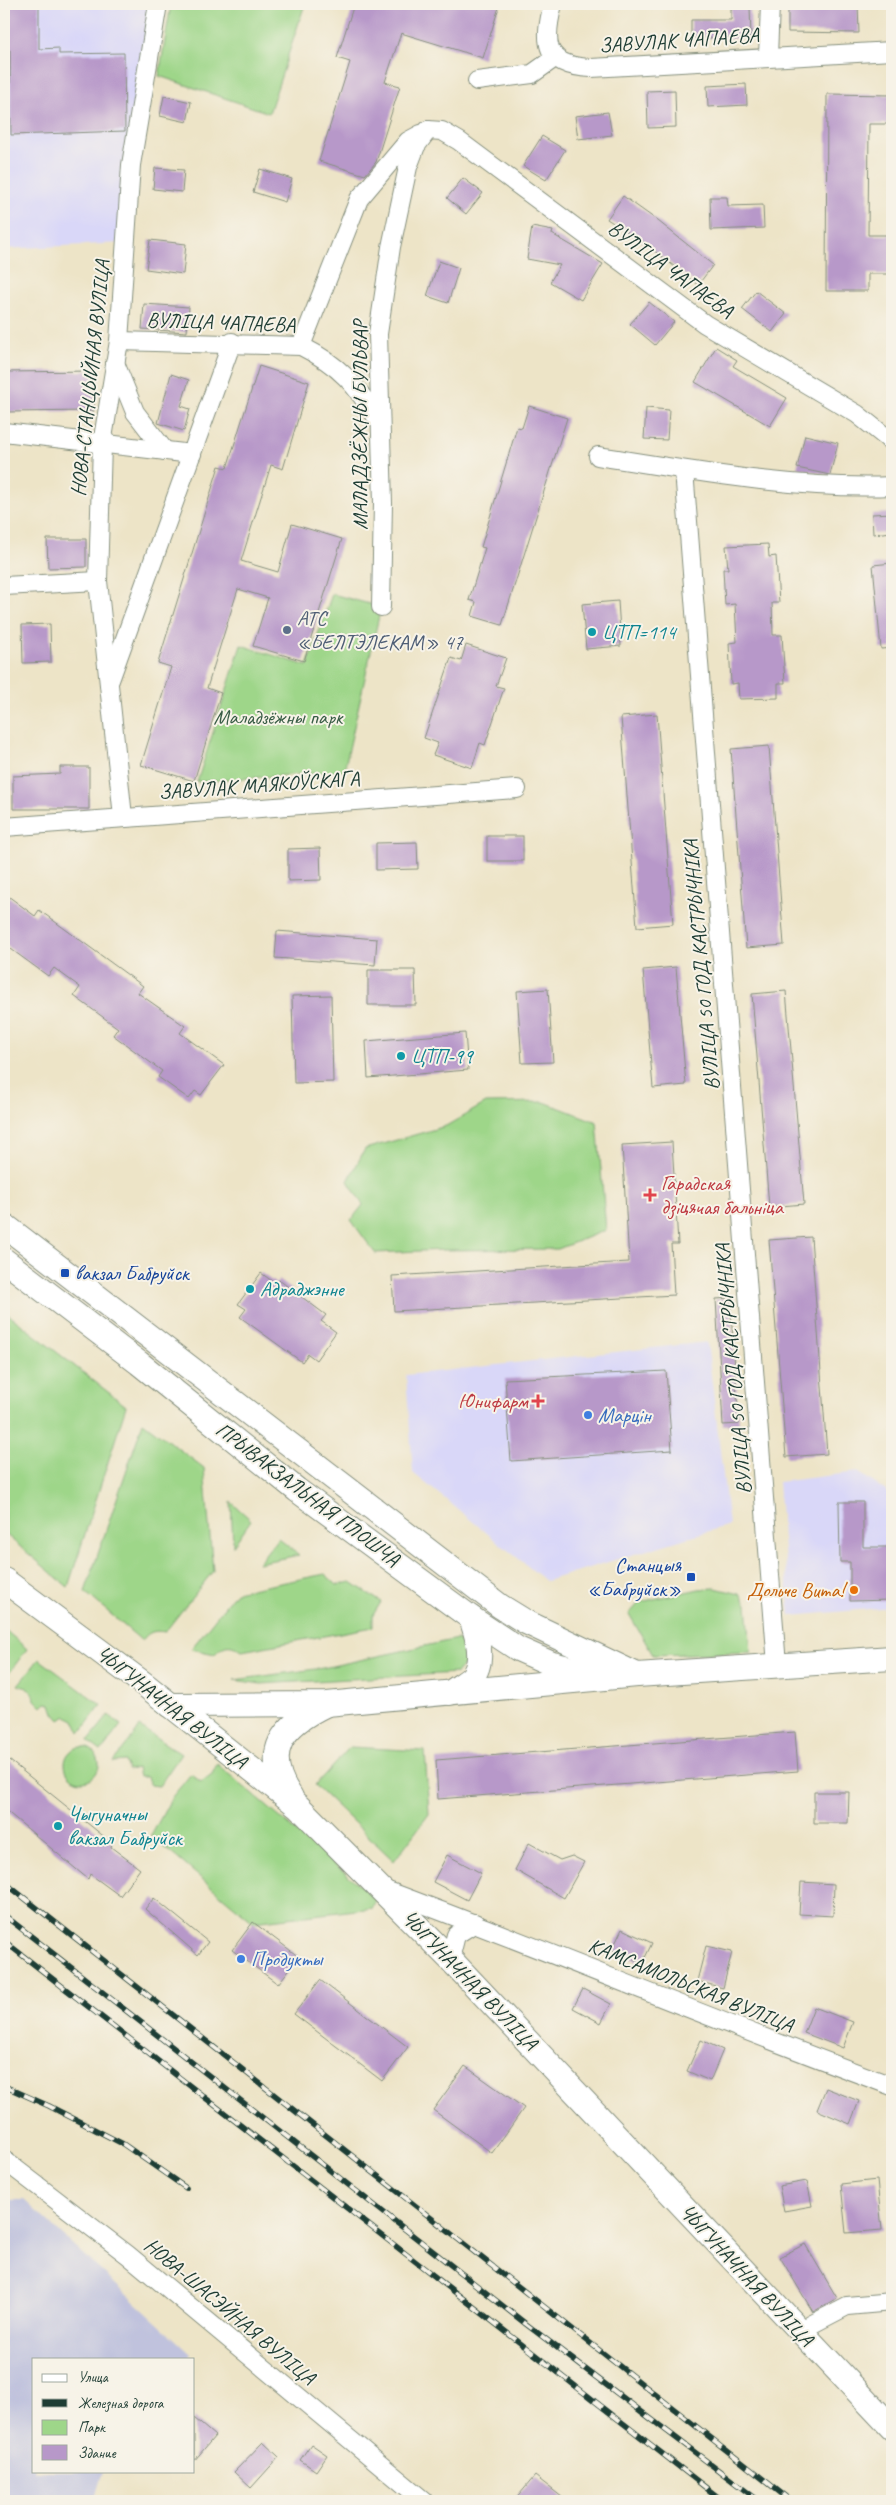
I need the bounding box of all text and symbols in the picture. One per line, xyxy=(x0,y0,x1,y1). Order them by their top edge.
street label: ЗАВУЛАК ЧАПАЕВА xyxy=(598,21,761,59)
street label: ВУЛІЦА ЧАПАЕВА xyxy=(603,215,739,324)
street label: НОВА-СТАНЦЫЙНАЯ ВУЛІЦА xyxy=(65,257,115,497)
street label: ВУЛІЦА ЧАПАЕВА xyxy=(146,306,296,338)
street label: МАЛАДЗЁЖНЫ БУЛЬВАР xyxy=(347,317,373,530)
place label: АТС «БЕЛТЭЛЕКАМ» 47 xyxy=(297,605,464,655)
place label: ЦТП=114 xyxy=(602,619,678,645)
marker: АТС «БЕЛТЭЛЕКАМ» 47 xyxy=(281,624,293,636)
marker: ЦТП=114 xyxy=(586,626,598,638)
park label: Маладзёжны парк xyxy=(213,704,344,730)
street label: ЗАВУЛАК МАЯКОЎСКАГА xyxy=(158,765,361,805)
street label: ВУЛІЦА 50 ГОД КАСТРЫЧНІКА xyxy=(677,837,725,1091)
place label: ЦТП-99 xyxy=(411,1043,474,1069)
marker: ЦТП-99 xyxy=(395,1050,407,1062)
place label: Гарадская дзіцячая бальніца xyxy=(661,1170,785,1220)
marker: Гарадская дзіцячая бальніца xyxy=(643,1188,657,1202)
street label: ВУЛІЦА 50 ГОД КАСТРЫЧНІКА xyxy=(709,1241,757,1495)
place label: вакзал Бабруйск xyxy=(75,1260,191,1286)
marker: вакзал Бабруйск xyxy=(59,1267,71,1279)
place label: Адраджэнне xyxy=(260,1276,346,1302)
marker: Адраджэнне xyxy=(244,1283,256,1295)
place label: Юнифарм xyxy=(458,1388,529,1414)
marker: Юнифарм xyxy=(532,1395,544,1407)
place label: Марцін xyxy=(598,1402,652,1428)
marker: Марцін xyxy=(582,1409,594,1421)
street label: ПРЫВАКЗАЛЬНАЯ ПЛОШЧА xyxy=(211,1416,406,1572)
place label: Станцыя «Бабруйск» xyxy=(587,1552,682,1602)
marker: Станцыя «Бабруйск» xyxy=(685,1571,697,1583)
place label: Дольче Вита! xyxy=(747,1577,849,1603)
marker: Дольче Вита! xyxy=(848,1584,860,1596)
street label: ЧЫГУНАЧНАЯ ВУЛІЦА xyxy=(91,1640,254,1775)
place label: Чыгуначны вакзал Бабруйск xyxy=(68,1801,184,1851)
marker: Чыгуначны вакзал Бабруйск xyxy=(52,1820,64,1832)
street label: ЧЫГУНАЧНАЯ ВУЛІЦА xyxy=(397,1905,544,2056)
street label: КАМСАМОЛЬСКАЯ ВУЛІЦА xyxy=(585,1932,799,2039)
place label: Продукты xyxy=(251,1946,324,1972)
marker: Продукты xyxy=(235,1953,247,1965)
street label: ЧЫГУНАЧНАЯ ВУЛІЦА xyxy=(675,2199,820,2352)
street label: НОВА-ШАСЭЙНАЯ ВУЛІЦА xyxy=(139,2232,322,2391)
legend xyxy=(32,2358,195,2472)
text: Улица xyxy=(78,2368,109,2387)
text: Железная дорога xyxy=(78,2394,165,2413)
text: Парк xyxy=(78,2418,106,2437)
text: Здание xyxy=(78,2444,117,2463)

